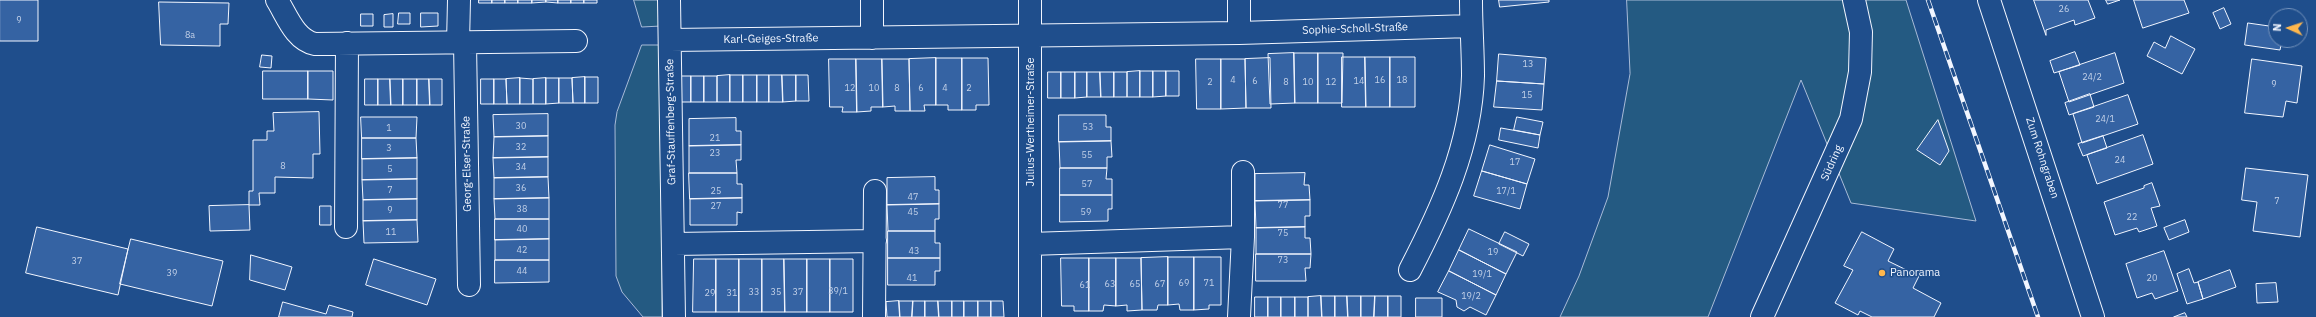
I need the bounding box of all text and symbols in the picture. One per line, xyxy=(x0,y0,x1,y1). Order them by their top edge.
house number: 26 xyxy=(2059,4,2069,14)
north arrow xyxy=(2268,8,2308,48)
house number: 9 xyxy=(16,15,22,25)
street label: Sophie-Scholl-Straße xyxy=(1302,21,1408,37)
text: N xyxy=(2270,23,2284,32)
house number: 8a xyxy=(185,30,195,40)
street label: Karl-Geiges-Straße xyxy=(723,32,819,46)
street label: Julius-Wertheimer-Straße xyxy=(1024,58,1038,186)
street label: Graf-Stauffenberg-Straße xyxy=(663,59,679,185)
house number: 13 xyxy=(1523,59,1533,69)
house number: 24/2 xyxy=(2082,72,2102,82)
house number: 4 xyxy=(1230,75,1236,85)
house number: 16 xyxy=(1375,75,1385,85)
house number: 18 xyxy=(1397,75,1407,85)
house number: 6 xyxy=(1252,76,1258,86)
house number: 14 xyxy=(1354,76,1364,86)
house number: 2 xyxy=(1207,77,1213,87)
house number: 8 xyxy=(1283,77,1289,87)
house number: 10 xyxy=(1303,77,1313,87)
house number: 12 xyxy=(1326,77,1336,87)
house number: 9 xyxy=(2271,79,2277,89)
house number: 12 xyxy=(845,83,855,93)
house number: 10 xyxy=(869,83,879,93)
house number: 8 xyxy=(894,83,900,93)
house number: 6 xyxy=(918,83,924,93)
house number: 4 xyxy=(942,83,948,93)
house number: 2 xyxy=(966,83,972,93)
house number: 15 xyxy=(1522,90,1532,100)
house number: 24/1 xyxy=(2095,114,2115,124)
street label: Georg-Elser-Straße xyxy=(460,116,474,212)
street label: Zum Rohngraben xyxy=(2023,116,2061,200)
house number: 30 xyxy=(516,121,526,131)
house number: 53 xyxy=(1083,122,1093,132)
house number: 1 xyxy=(386,123,392,133)
house number: 21 xyxy=(710,133,720,143)
house number: 32 xyxy=(516,142,526,152)
house number: 3 xyxy=(386,143,392,153)
street label: Südring xyxy=(1818,143,1846,183)
house number: 23 xyxy=(710,148,720,158)
house number: 55 xyxy=(1082,150,1092,160)
house number: 24 xyxy=(2115,155,2125,165)
house number: 17 xyxy=(1510,157,1520,167)
house number: 8 xyxy=(280,161,286,171)
house number: 34 xyxy=(516,162,526,172)
house number: 5 xyxy=(387,164,393,174)
house number: 57 xyxy=(1082,179,1092,189)
house number: 36 xyxy=(516,183,526,193)
house number: 7 xyxy=(387,185,393,195)
house number: 25 xyxy=(711,186,721,196)
house number: 17/1 xyxy=(1496,186,1516,196)
house number: 47 xyxy=(908,192,918,202)
house number: 7 xyxy=(2274,196,2280,206)
house number: 77 xyxy=(1278,200,1288,210)
house number: 27 xyxy=(711,201,721,211)
house number: 38 xyxy=(517,204,527,214)
house number: 9 xyxy=(387,205,393,215)
house number: 45 xyxy=(908,207,918,217)
house number: 59 xyxy=(1081,207,1091,217)
house number: 22 xyxy=(2127,212,2137,222)
house number: 40 xyxy=(517,224,527,234)
house number: 11 xyxy=(386,227,396,237)
house number: 75 xyxy=(1278,228,1288,238)
house number: 42 xyxy=(517,245,527,255)
house number: 43 xyxy=(909,246,919,256)
house number: 19 xyxy=(1488,247,1498,257)
house number: 73 xyxy=(1278,255,1288,265)
house number: 37 xyxy=(72,256,82,266)
house number: 44 xyxy=(517,266,527,276)
place label: Panorama xyxy=(1890,266,1940,280)
house number: 39 xyxy=(167,268,177,278)
marker: Panorama xyxy=(1877,268,1887,278)
house number: 19/1 xyxy=(1472,269,1492,279)
house number: 41 xyxy=(907,273,917,283)
house number: 20 xyxy=(2147,273,2157,283)
house number: 69 xyxy=(1179,278,1189,288)
house number: 71 xyxy=(1204,278,1214,288)
house number: 63 xyxy=(1105,279,1115,289)
house number: 65 xyxy=(1130,279,1140,289)
house number: 67 xyxy=(1155,279,1165,289)
house number: 61 xyxy=(1080,280,1090,290)
house number: 39/1 xyxy=(828,286,848,296)
house number: 33 xyxy=(749,287,759,297)
house number: 35 xyxy=(771,287,781,297)
house number: 37 xyxy=(793,287,803,297)
house number: 29 xyxy=(705,288,715,298)
house number: 31 xyxy=(727,288,737,298)
house number: 19/2 xyxy=(1461,291,1481,301)

